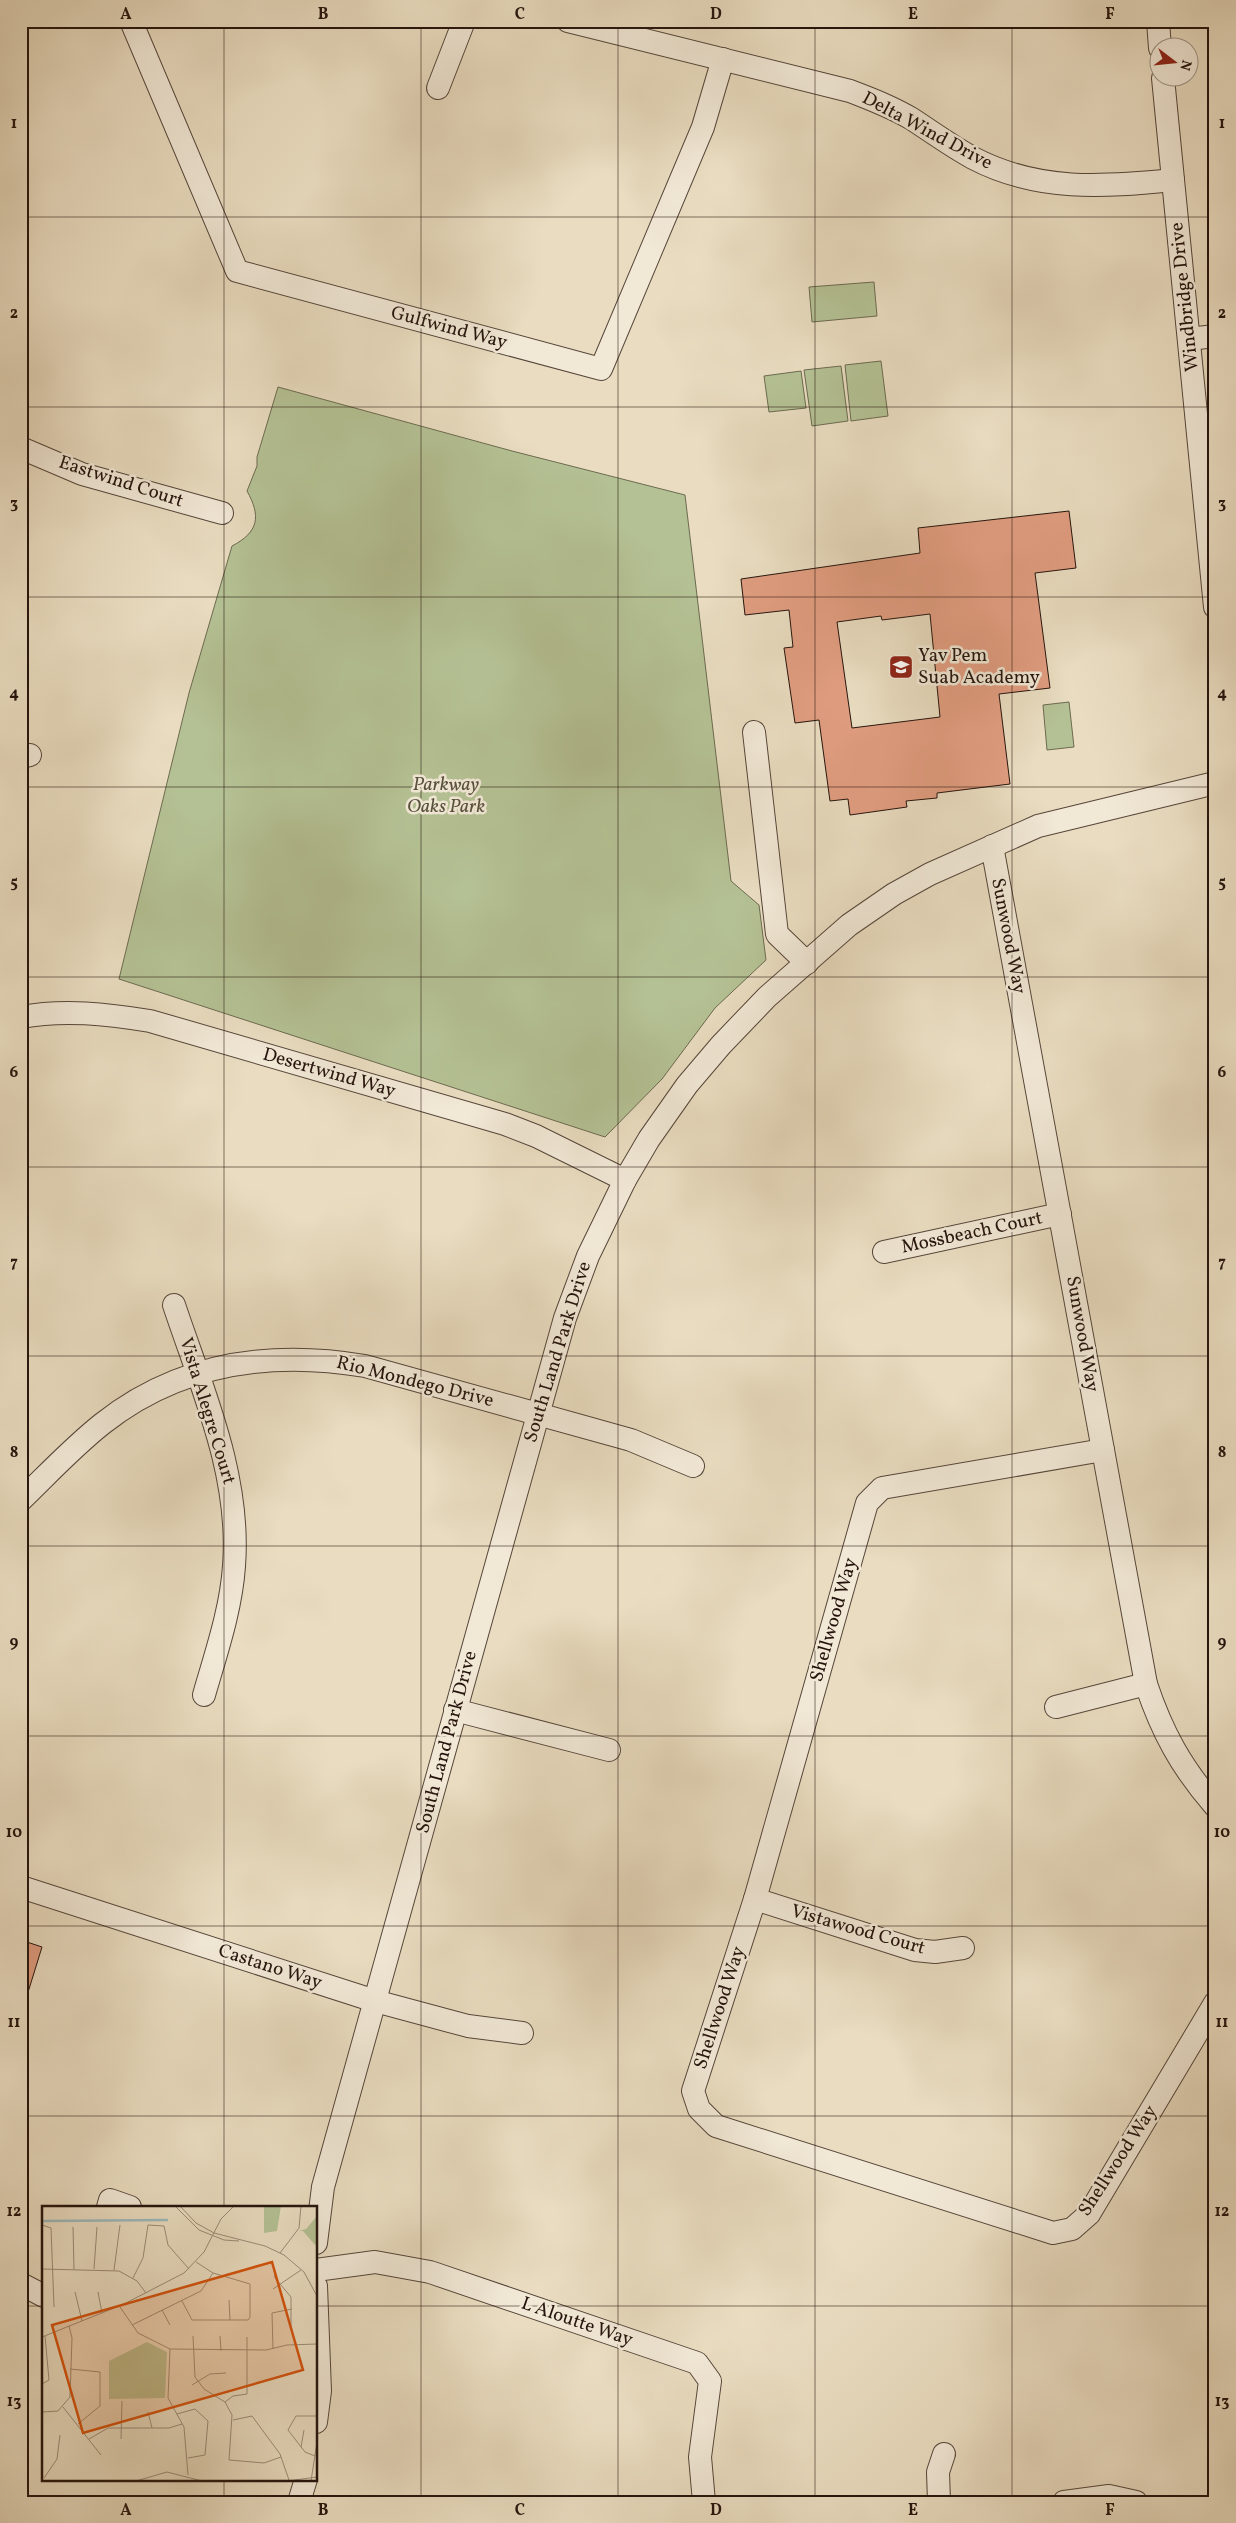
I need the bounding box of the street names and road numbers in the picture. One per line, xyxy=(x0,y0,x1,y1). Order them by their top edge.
street label: Delta Wind Drive xyxy=(857,86,997,176)
street label: Windbridge Drive xyxy=(1164,221,1206,373)
street label: Gulfwind Way xyxy=(388,300,510,356)
street label: Eastwind Court xyxy=(55,450,187,515)
street label: Sunwood Way xyxy=(984,876,1032,996)
street label: Desertwind Way xyxy=(259,1042,399,1104)
street label: Mossbeach Court xyxy=(899,1205,1045,1261)
street label: South Land Park Drive xyxy=(518,1258,598,1446)
street label: Sunwood Way xyxy=(1059,1274,1105,1394)
street label: Vista Alegre Court xyxy=(172,1334,242,1488)
street label: Rio Mondego Drive xyxy=(334,1350,496,1414)
street label: Shellwood Way xyxy=(804,1555,864,1685)
street label: South Land Park Drive xyxy=(410,1648,484,1836)
street label: Vistawood Court xyxy=(788,1898,929,1962)
street label: Castano Way xyxy=(215,1938,325,1996)
street label: Shellwood Way xyxy=(688,1943,752,2073)
street label: Shellwood Way xyxy=(1072,2100,1164,2222)
street label: L Aloutte Way xyxy=(518,2291,636,2353)

